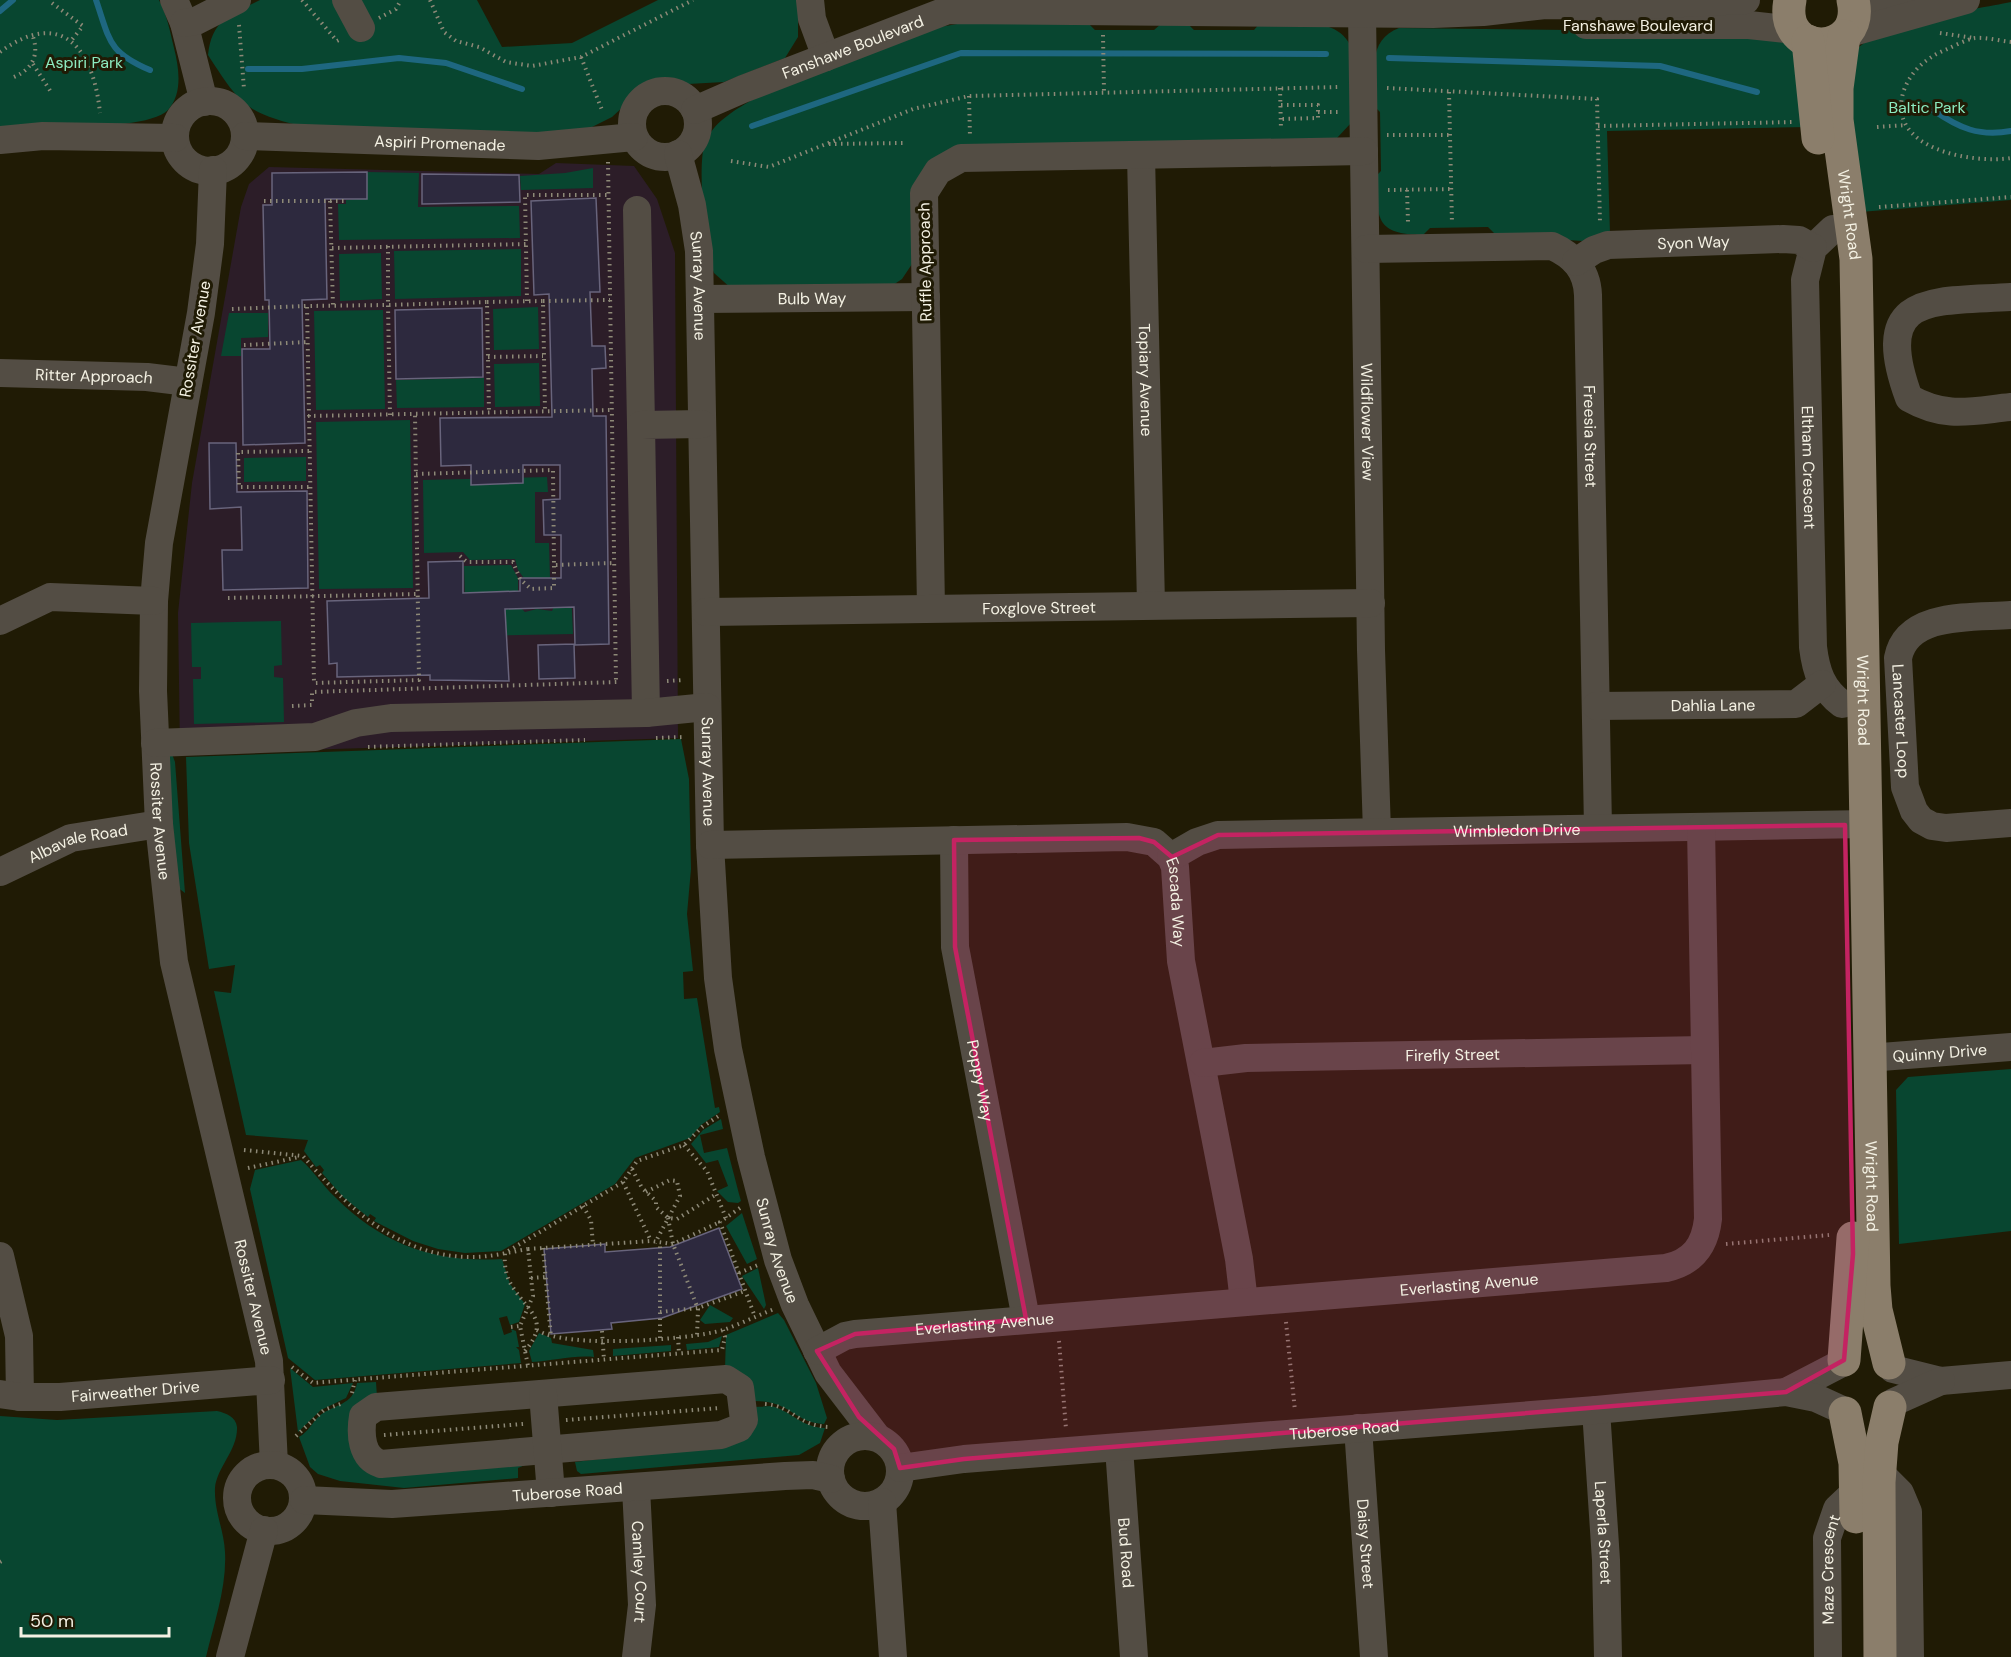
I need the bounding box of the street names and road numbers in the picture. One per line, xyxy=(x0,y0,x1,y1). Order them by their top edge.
street label: Fanshawe Boulevard xyxy=(779,10,927,83)
street label: Fanshawe Boulevard xyxy=(1563,15,1713,36)
street label: Aspiri Promenade xyxy=(374,130,506,155)
street label: Wright Road xyxy=(1833,168,1867,261)
street label: Ruffle Approach xyxy=(913,202,937,322)
street label: Sunray Avenue xyxy=(686,229,711,341)
street label: Syon Way xyxy=(1657,230,1730,254)
street label: Rossiter Avenue xyxy=(174,279,216,399)
street label: Bulb Way xyxy=(778,287,847,309)
street label: Topiary Avenue xyxy=(1134,323,1158,437)
street label: Ritter Approach xyxy=(35,363,154,388)
street label: Wildflower View xyxy=(1356,363,1379,481)
street label: Freesia Street xyxy=(1579,385,1602,488)
street label: Eltham Crescent xyxy=(1797,406,1821,529)
street label: Foxglove Street xyxy=(982,596,1096,619)
street label: Wright Road xyxy=(1852,655,1875,746)
street label: Lancaster Loop xyxy=(1888,663,1915,779)
street label: Dahlia Lane xyxy=(1671,694,1755,716)
street label: Sunray Avenue xyxy=(697,717,720,826)
street label: Rossiter Avenue xyxy=(146,762,176,881)
street label: Wimbledon Drive xyxy=(1453,818,1581,842)
street label: Albavale Road xyxy=(24,819,129,868)
street label: Escada Way xyxy=(1162,854,1191,948)
street label: Poppy Way xyxy=(962,1038,999,1123)
street label: Quinny Drive xyxy=(1892,1038,1988,1067)
street label: Firefly Street xyxy=(1405,1043,1500,1066)
street label: Wright Road xyxy=(1861,1140,1884,1232)
street label: Sunray Avenue xyxy=(752,1195,804,1306)
street label: Rossiter Avenue xyxy=(230,1237,278,1357)
street label: Everlasting Avenue xyxy=(1399,1268,1539,1300)
street label: Everlasting Avenue xyxy=(914,1307,1055,1340)
street label: Fairweather Drive xyxy=(71,1375,201,1407)
street label: Tuberose Road xyxy=(1288,1415,1400,1444)
street label: Tuberose Road xyxy=(512,1477,623,1506)
street label: Laperla Street xyxy=(1590,1480,1617,1585)
street label: Daisy Street xyxy=(1352,1498,1380,1589)
street label: Maze Crescent xyxy=(1817,1511,1845,1625)
street label: Bud Road xyxy=(1114,1517,1140,1589)
street label: Camley Court xyxy=(627,1520,653,1624)

